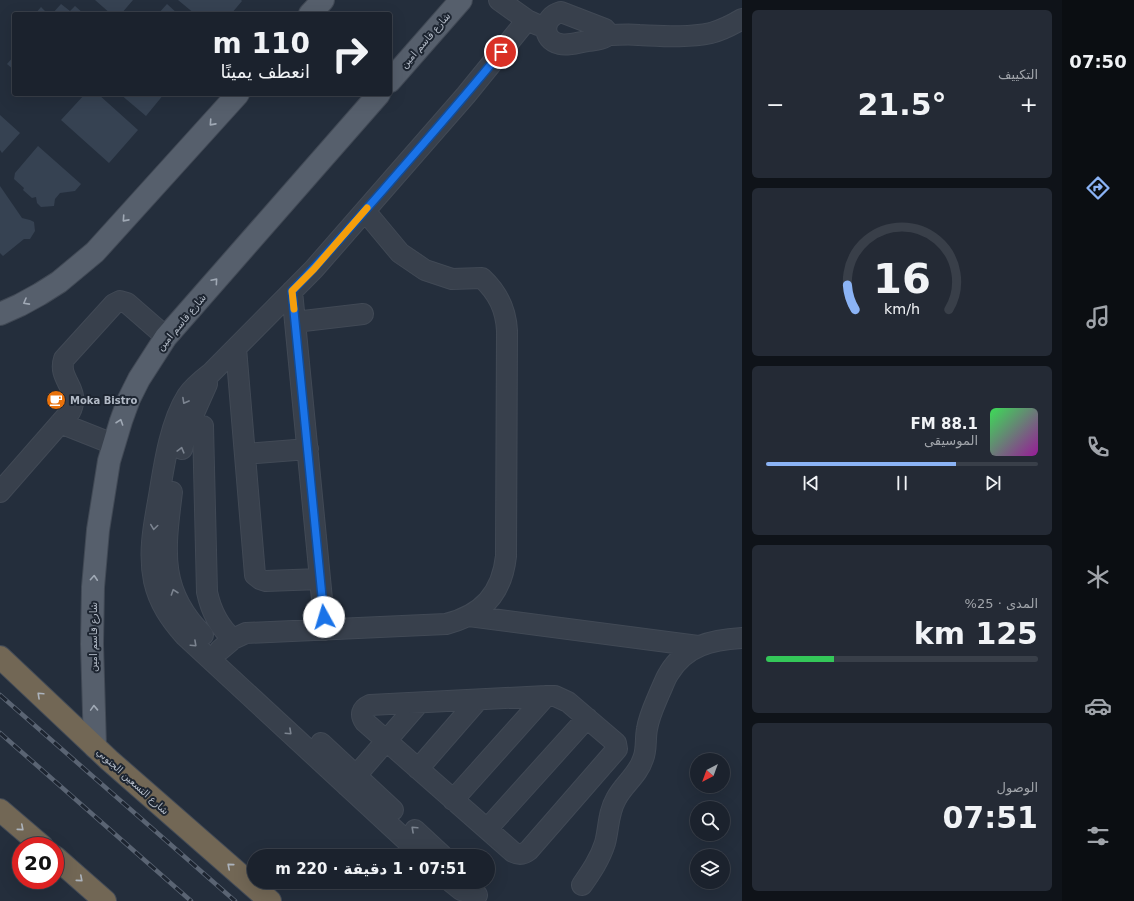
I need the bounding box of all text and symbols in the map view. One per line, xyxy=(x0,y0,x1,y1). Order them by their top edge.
street label: شارع قاسم امين xyxy=(398,10,453,71)
text: 110 m xyxy=(213,27,310,60)
icon: right xyxy=(324,28,376,80)
pin xyxy=(484,35,518,69)
icon: arrive xyxy=(490,41,512,63)
text: 07:50 xyxy=(1069,51,1127,72)
text: انعطف يمينًا xyxy=(220,61,310,82)
text: التكييف xyxy=(998,67,1038,82)
text: 21.5° xyxy=(857,87,947,122)
text: − xyxy=(766,92,784,117)
text: + xyxy=(1020,92,1038,117)
one-way arrow xyxy=(209,118,217,126)
icon: directions xyxy=(1084,174,1112,202)
one-way arrow xyxy=(123,215,130,222)
text: 16 xyxy=(873,254,931,303)
one-way arrow xyxy=(211,278,218,286)
street label: شارع قاسم امين xyxy=(155,292,209,353)
one-way arrow xyxy=(23,298,30,305)
text: km/h xyxy=(884,301,920,317)
icon: music xyxy=(1084,303,1112,331)
cafe icon: Moka Bistro xyxy=(45,389,67,411)
place label: Moka Bistro xyxy=(70,395,137,406)
one-way arrow xyxy=(182,397,189,404)
text: 88.1 FM xyxy=(911,415,978,433)
one-way arrow xyxy=(116,419,124,426)
text: الموسيقى xyxy=(924,433,978,448)
icon: phone xyxy=(1084,433,1112,461)
one-way arrow xyxy=(177,447,185,454)
icon: previous xyxy=(800,472,822,494)
icon: pause xyxy=(891,472,913,494)
icon: next xyxy=(982,472,1004,494)
one-way arrow xyxy=(150,524,159,530)
icon: climate xyxy=(1084,563,1112,591)
one-way arrow xyxy=(89,575,98,581)
one-way arrow xyxy=(170,588,178,595)
position arrow xyxy=(303,596,345,638)
text: المدى · 25% xyxy=(965,596,1038,611)
street label: شارع قاسم امين xyxy=(88,602,100,672)
text: 125 km xyxy=(914,616,1038,651)
one-way arrow xyxy=(189,639,196,646)
one-way arrow xyxy=(37,692,45,700)
icon: car xyxy=(1084,692,1112,720)
one-way arrow xyxy=(90,705,98,711)
one-way arrow xyxy=(284,727,292,735)
street label: شارع التسعين الجنوبي xyxy=(94,746,171,817)
north arrow xyxy=(690,753,730,793)
map controls xyxy=(690,753,730,889)
text: الوصول xyxy=(997,780,1038,795)
text: 07:51 xyxy=(943,800,1038,835)
button: search xyxy=(690,801,730,841)
icon: filters xyxy=(1084,822,1112,850)
one-way arrow xyxy=(16,823,24,830)
one-way arrow xyxy=(412,827,419,834)
speed limit sign: 20 xyxy=(12,837,64,889)
button: layers xyxy=(690,849,730,889)
text: 07:51 · 1 دقيقة · 220 m xyxy=(275,860,467,878)
one-way arrow xyxy=(227,864,235,871)
one-way arrow xyxy=(75,875,83,882)

